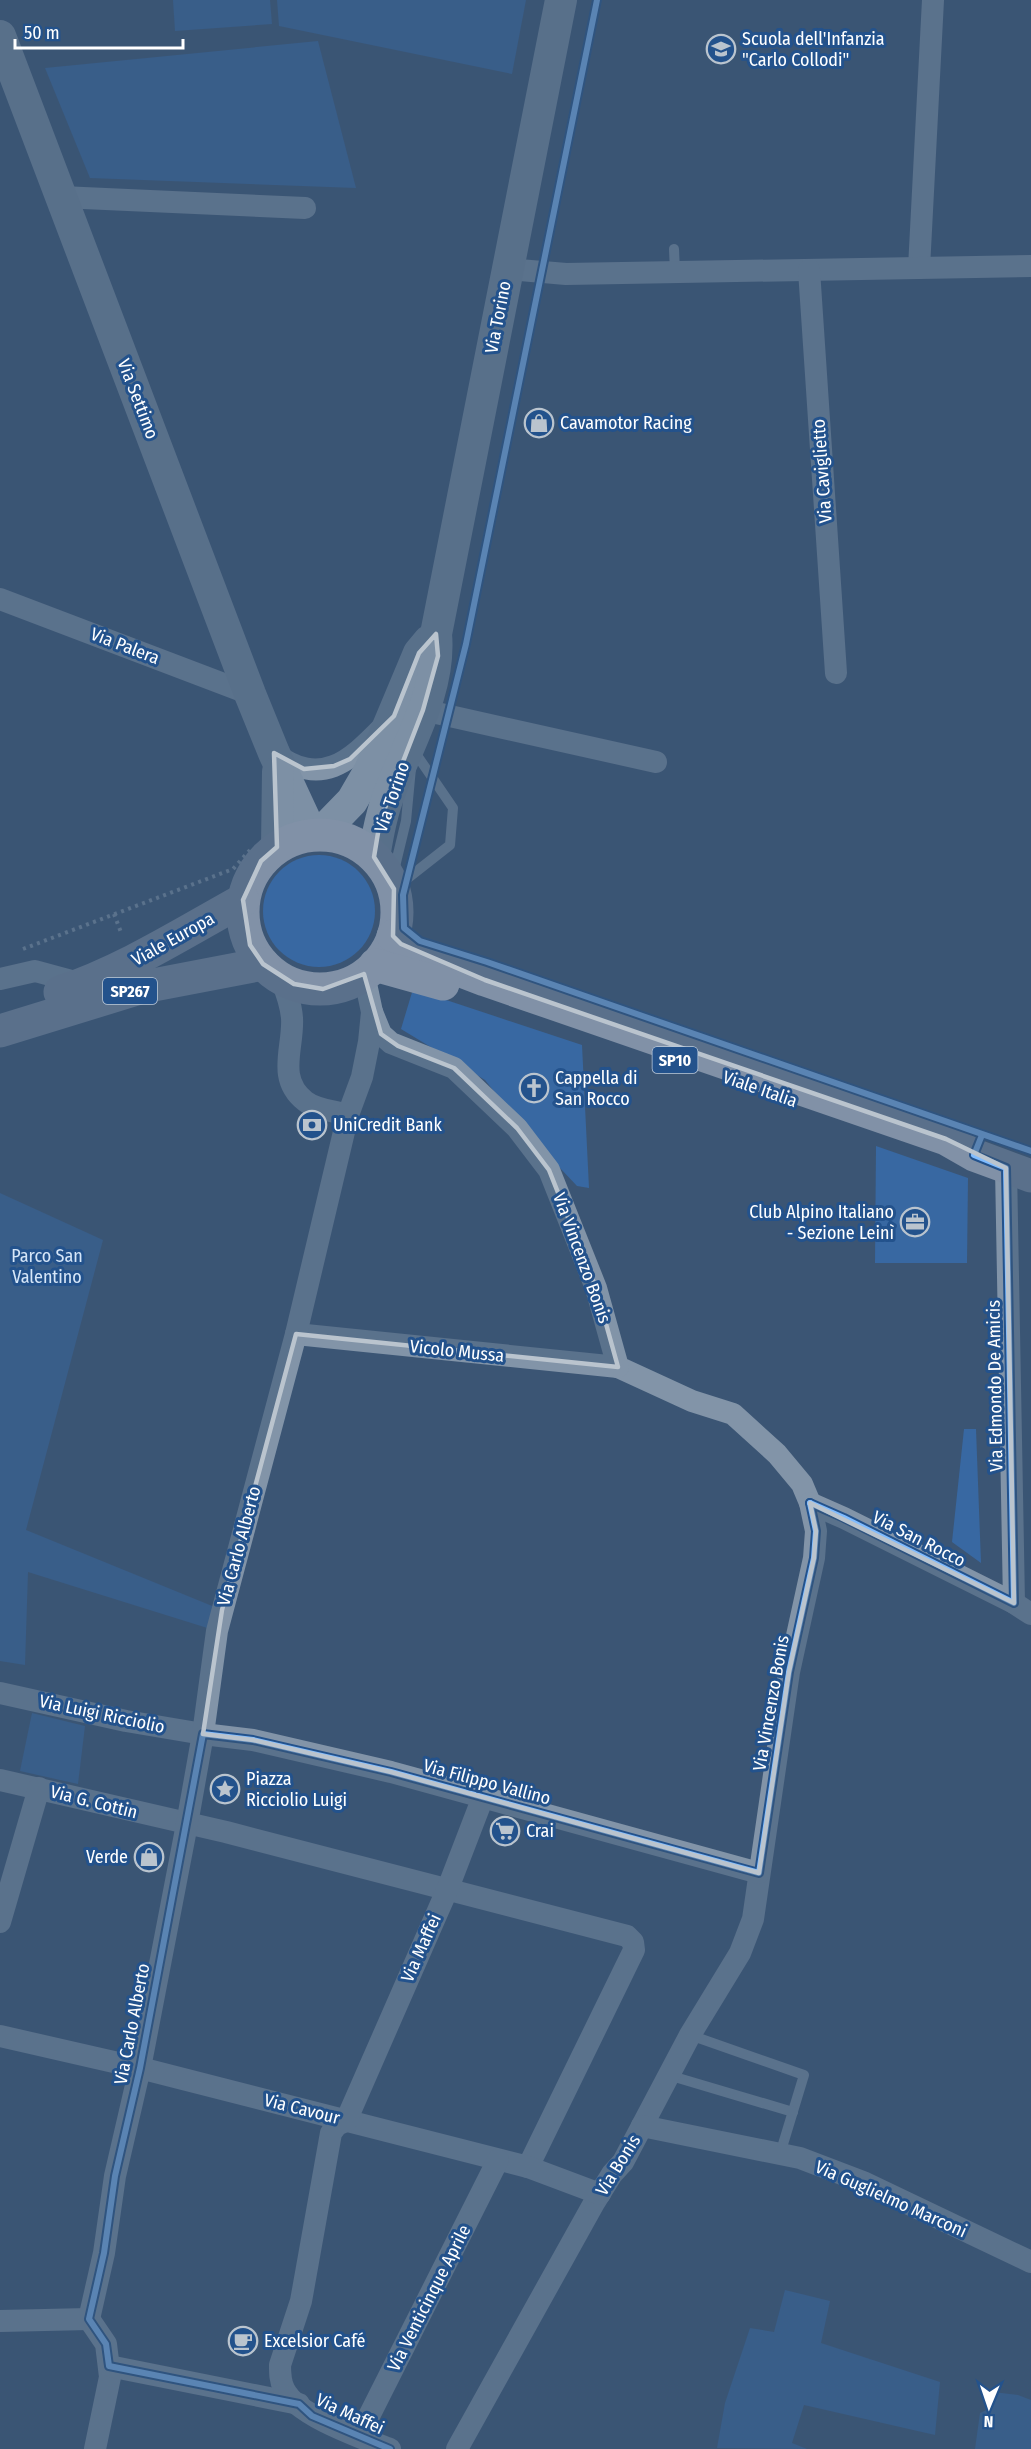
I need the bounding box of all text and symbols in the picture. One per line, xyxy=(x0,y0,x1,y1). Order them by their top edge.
scale bar xyxy=(15,12,183,50)
text: 50 m xyxy=(24,22,60,44)
place label: Scuola dell'Infanzia "Carlo Collodi" xyxy=(742,28,885,71)
school or university icon: Scuola dell'Infanzia "Carlo Collodi" xyxy=(705,33,737,65)
street label: Via Torino xyxy=(480,279,516,355)
street label: Via Settimo xyxy=(113,356,163,442)
shop icon: Cavamotor Racing xyxy=(523,407,555,439)
place label: Cavamotor Racing xyxy=(560,412,692,434)
street label: Via Caviglietto xyxy=(807,418,837,524)
street label: Via Palera xyxy=(87,623,163,669)
street label: Via Torino xyxy=(370,759,414,835)
street label: Viale Europa xyxy=(128,907,218,971)
road number: SP267 xyxy=(103,978,157,1004)
road number: SP10 xyxy=(652,1047,698,1073)
street label: Viale Italia xyxy=(720,1066,800,1112)
place label: Cappella di San Rocco xyxy=(555,1067,637,1110)
church icon: Cappella di San Rocco xyxy=(518,1072,550,1104)
bank icon: UniCredit Bank xyxy=(296,1109,328,1141)
place label: UniCredit Bank xyxy=(333,1114,443,1136)
street label: Via Vincenzo Bonis xyxy=(548,1190,616,1327)
place label: Club Alpino Italiano - Sezione Leinì xyxy=(749,1201,894,1244)
office icon: Club Alpino Italiano - Sezione Leinì xyxy=(899,1206,931,1238)
park label: Parco San Valentino xyxy=(11,1245,83,1288)
street label: Via Edmondo De Amicis xyxy=(982,1300,1007,1472)
street label: Vicolo Mussa xyxy=(409,1335,506,1367)
street label: Via Carlo Alberto xyxy=(212,1484,266,1608)
street label: Via San Rocco xyxy=(869,1506,969,1572)
street label: Via Vincenzo Bonis xyxy=(748,1633,794,1773)
street label: Via Luigi Ricciolio xyxy=(37,1690,167,1738)
street label: Via Filippo Vallino xyxy=(421,1754,553,1810)
place label: Piazza Ricciolio Luigi xyxy=(246,1768,347,1811)
place icon: Piazza Ricciolio Luigi xyxy=(209,1773,241,1805)
street label: Via G. Cottin xyxy=(48,1781,140,1823)
supermarket icon: Crai xyxy=(489,1815,521,1847)
place label: Crai xyxy=(526,1820,554,1842)
shop icon: Verde xyxy=(133,1841,165,1873)
place label: Verde xyxy=(86,1846,128,1868)
street label: Via Maffei xyxy=(396,1910,446,1986)
street label: Via Carlo Alberto xyxy=(109,1961,155,2087)
street label: Via Cavour xyxy=(262,2089,343,2129)
street label: Via Bonis xyxy=(591,2130,645,2200)
street label: Via Guglielmo Marconi xyxy=(812,2156,970,2242)
street label: Via Venticinque Aprile xyxy=(383,2221,476,2375)
cafe icon: Excelsior Café xyxy=(227,2325,259,2357)
place label: Excelsior Café xyxy=(264,2330,365,2352)
north arrow xyxy=(959,2377,1019,2437)
street label: Via Maffei xyxy=(312,2389,388,2439)
text: N xyxy=(983,2412,994,2431)

